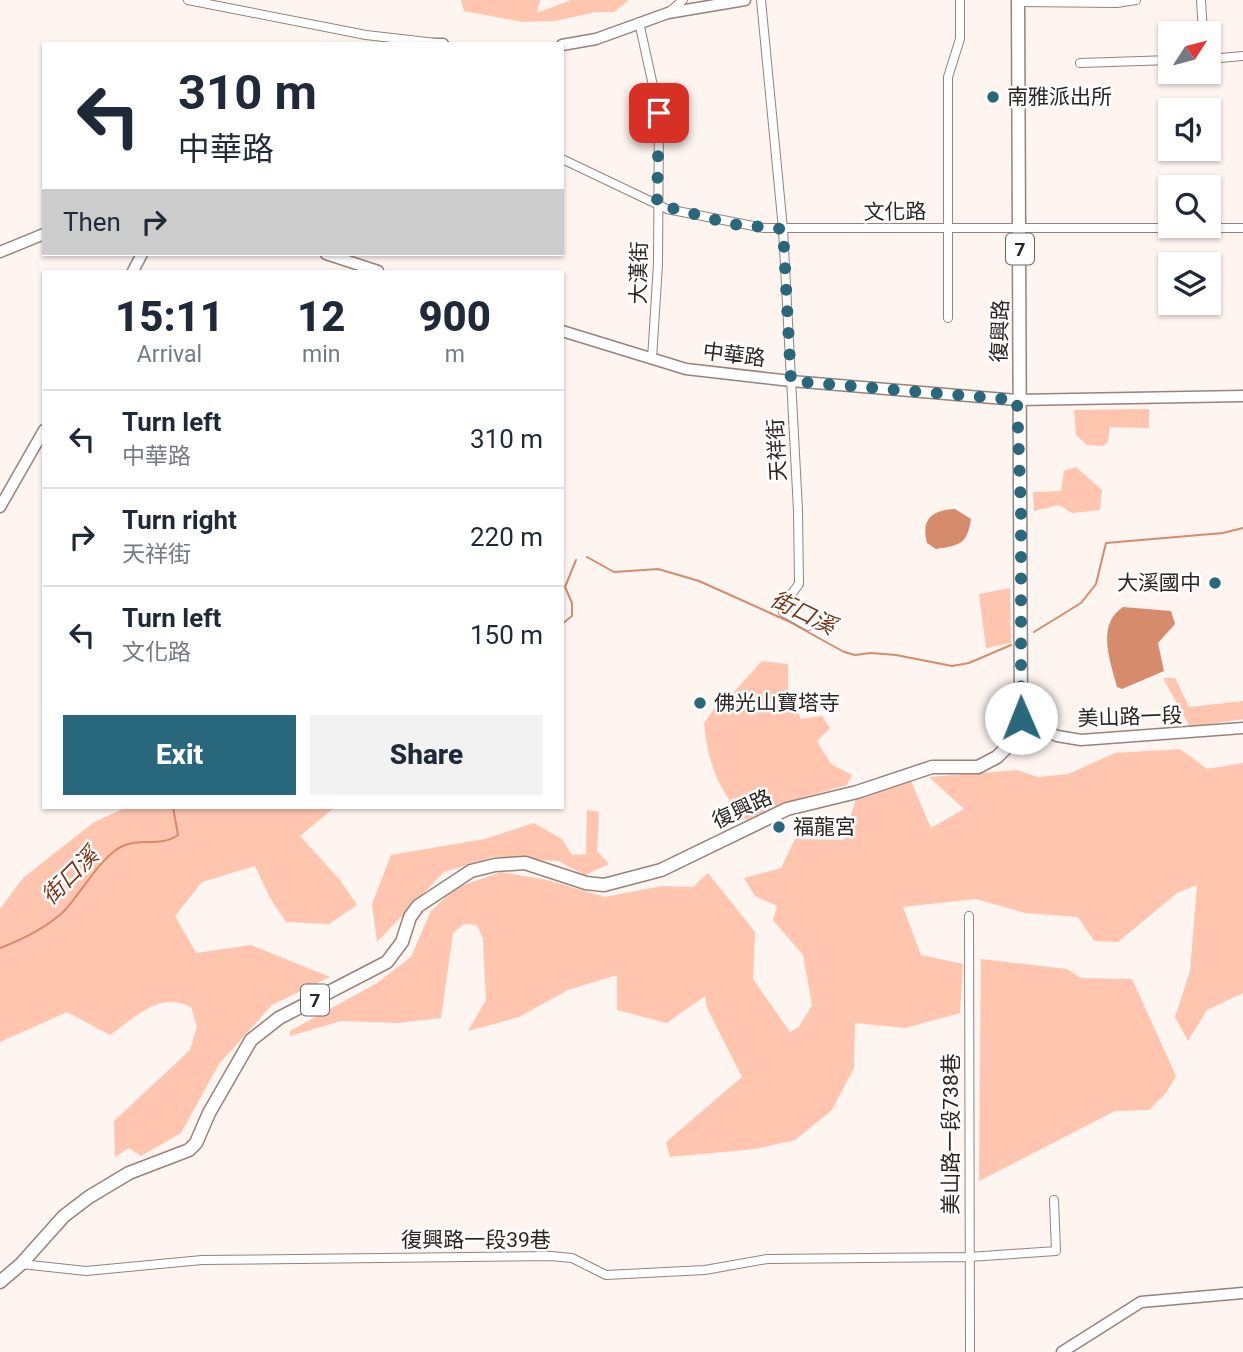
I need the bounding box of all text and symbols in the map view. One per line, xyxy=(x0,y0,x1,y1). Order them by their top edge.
north arrow xyxy=(1158,21,1222,84)
map controls xyxy=(1158,21,1221,315)
text: 310 m xyxy=(178,64,317,121)
icon: left xyxy=(63,70,154,161)
pin xyxy=(629,83,689,143)
place label: 南雅派出所 xyxy=(1007,85,1112,109)
marker: 南雅派出所 xyxy=(985,89,1001,105)
icon: arrive xyxy=(640,94,678,132)
button: sound xyxy=(1158,98,1221,161)
text: 中華路 xyxy=(178,130,274,168)
button: search xyxy=(1158,175,1221,238)
street label: 文化路 xyxy=(863,199,927,225)
icon: right xyxy=(135,203,173,241)
text: Then xyxy=(63,207,121,237)
road number: 7 xyxy=(1006,233,1034,264)
street label: 大漢街 xyxy=(626,241,652,305)
button: layers xyxy=(1158,252,1221,315)
text: 15:11 xyxy=(115,292,224,341)
text: 12 xyxy=(297,292,345,341)
text: 900 xyxy=(418,292,491,341)
street label: 復興路 xyxy=(987,299,1013,363)
street label: 中華路 xyxy=(701,339,767,371)
text: Arrival xyxy=(137,341,202,368)
text: min xyxy=(302,341,340,368)
text: m xyxy=(445,341,465,368)
text: Turn left xyxy=(122,407,221,437)
street label: 天祥街 xyxy=(763,418,791,482)
icon: left xyxy=(63,420,101,458)
text: 310 m xyxy=(470,424,543,454)
text: 中華路 xyxy=(122,443,191,470)
text: Turn right xyxy=(122,505,237,535)
icon: right xyxy=(63,518,101,556)
text: 220 m xyxy=(470,522,543,552)
text: 天祥街 xyxy=(122,541,191,568)
place label: 大溪國中 xyxy=(1117,571,1201,595)
marker: 大溪國中 xyxy=(1207,575,1223,591)
water label: 街口溪 xyxy=(766,586,843,642)
text: Turn left xyxy=(122,603,221,633)
icon: left xyxy=(63,616,101,654)
text: 150 m xyxy=(470,620,543,650)
text: 文化路 xyxy=(122,639,191,666)
position arrow xyxy=(984,681,1058,755)
place label: 佛光山寶塔寺 xyxy=(714,691,840,715)
marker: 佛光山寶塔寺 xyxy=(692,695,708,711)
street label: 美山路一段 xyxy=(1077,703,1183,731)
button: Exit xyxy=(63,715,296,795)
button: Share xyxy=(310,715,543,795)
street label: 復興路 xyxy=(708,785,776,833)
place label: 福龍宮 xyxy=(793,815,856,839)
marker: 福龍宮 xyxy=(771,819,787,835)
water label: 街口溪 xyxy=(36,840,106,910)
road number: 7 xyxy=(301,984,329,1016)
street label: 美山路一段738巷 xyxy=(939,1053,963,1215)
street label: 復興路一段39巷 xyxy=(401,1228,551,1252)

